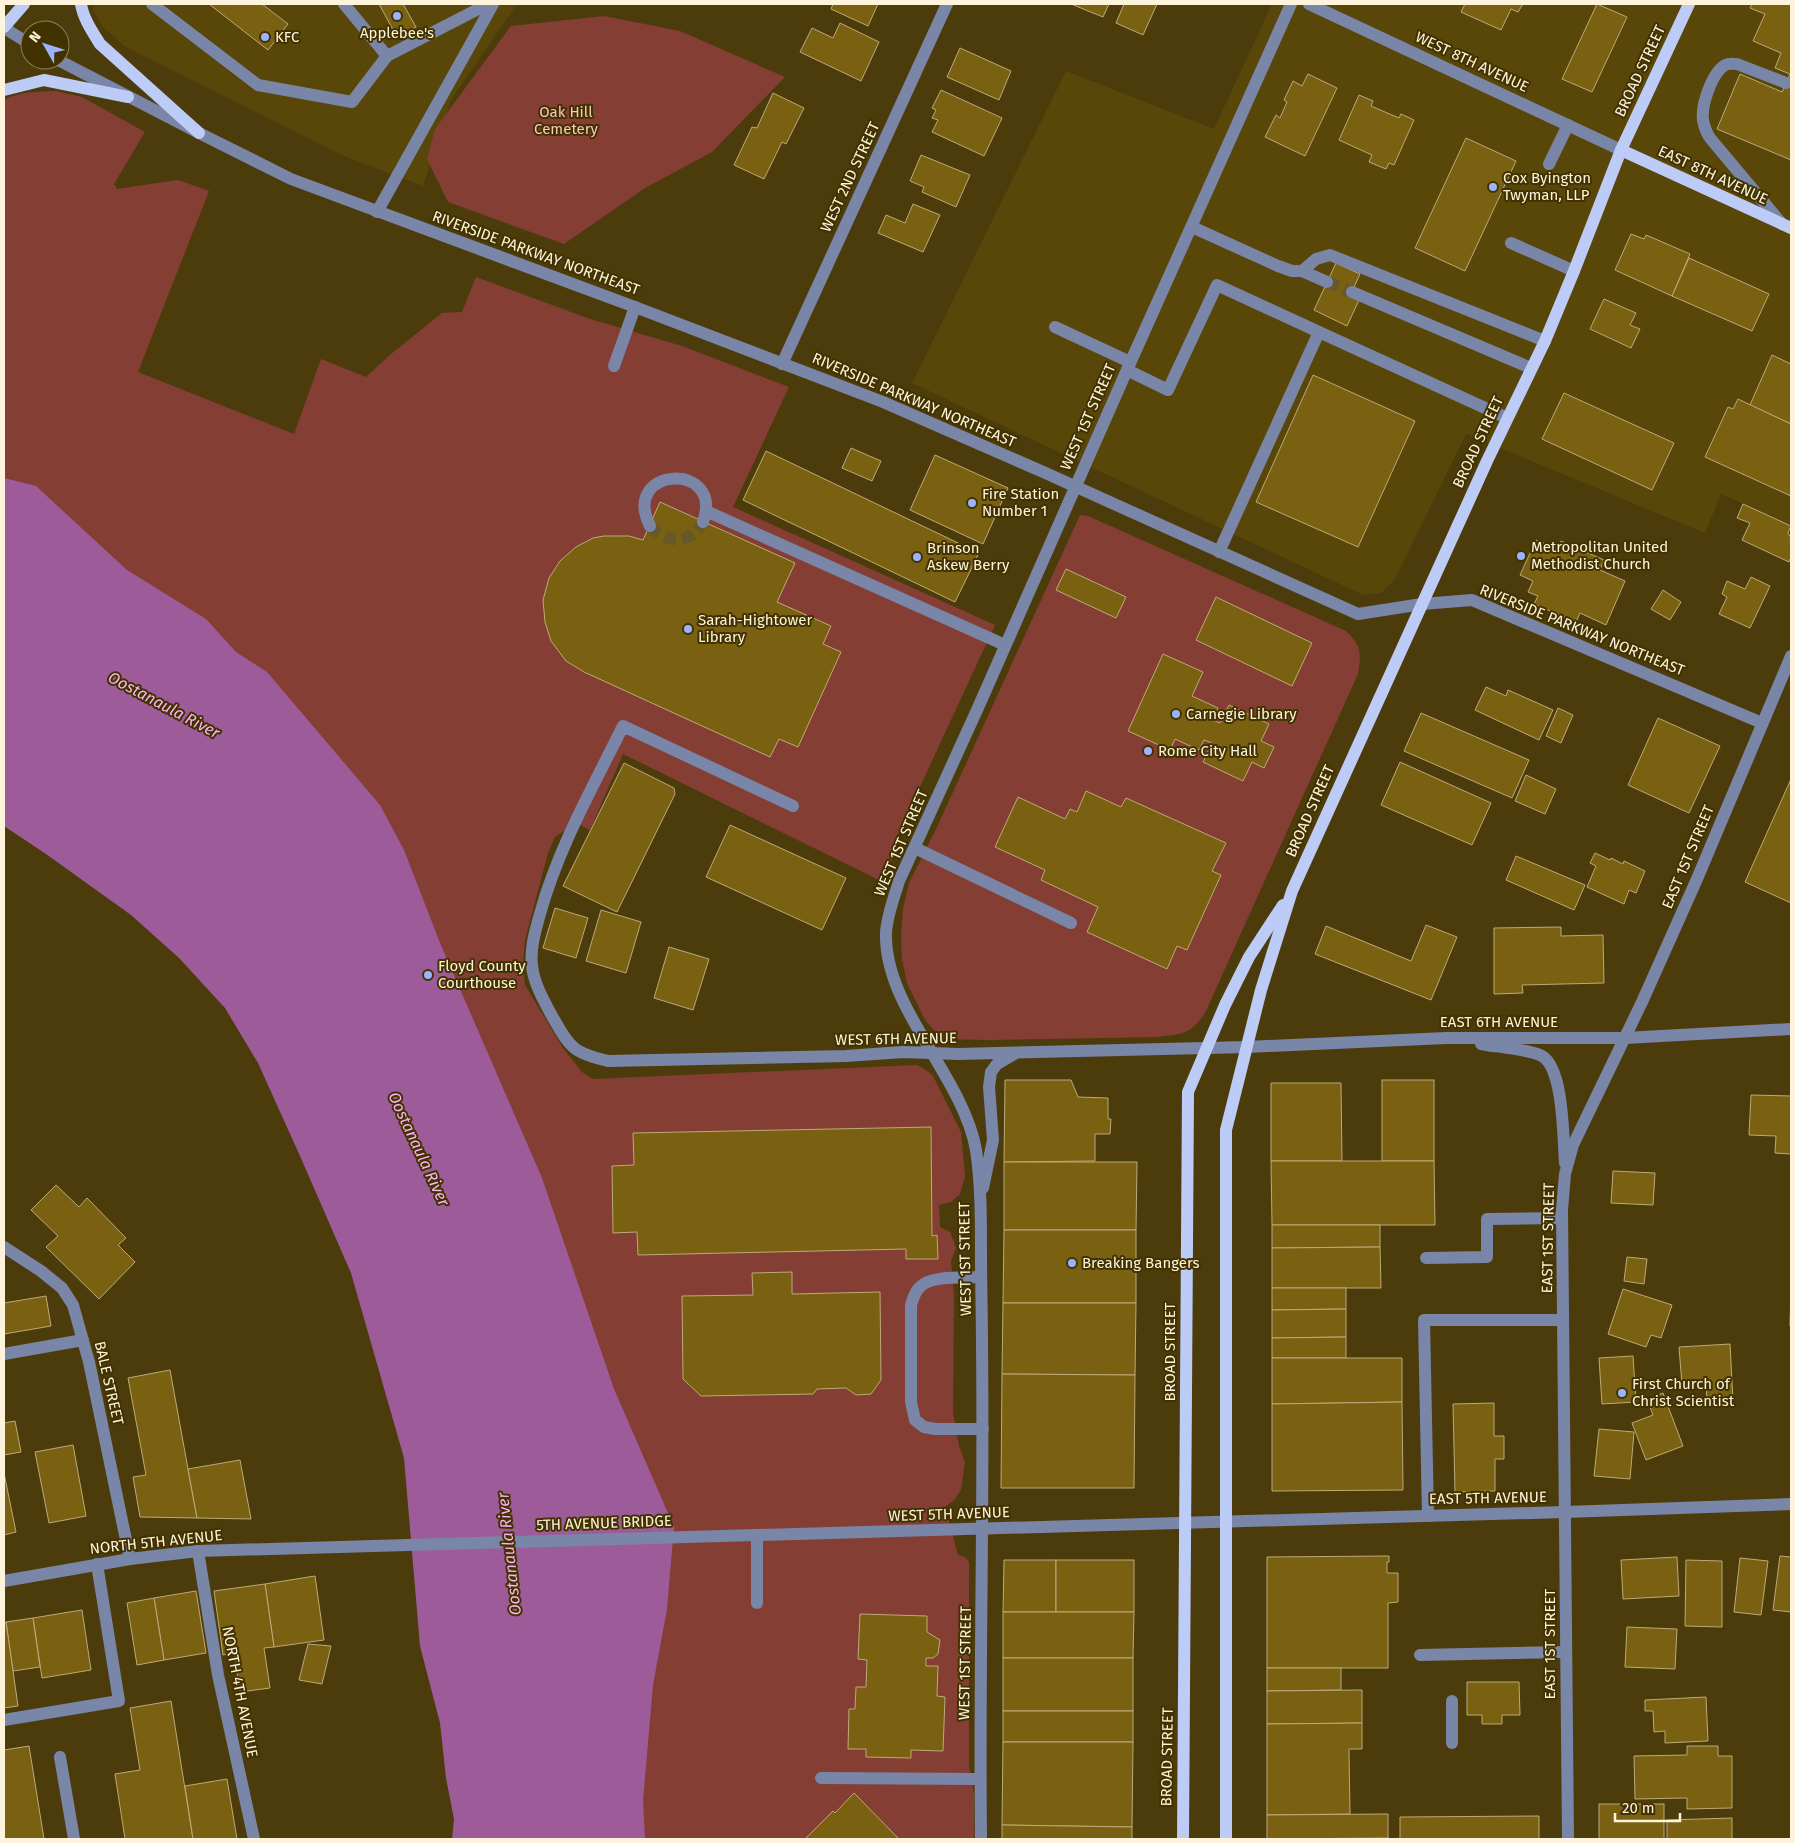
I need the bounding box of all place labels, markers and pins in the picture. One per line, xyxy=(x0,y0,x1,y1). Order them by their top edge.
marker: Applebee's xyxy=(391,10,403,22)
place label: Applebee's xyxy=(360,24,434,42)
place label: KFC xyxy=(275,28,300,46)
marker: KFC xyxy=(259,31,271,43)
place label: Cox Byington Twyman, LLP xyxy=(1503,169,1591,204)
marker: Cox Byington Twyman, LLP xyxy=(1487,181,1499,193)
place label: Fire Station Number 1 xyxy=(982,485,1059,520)
marker: Fire Station Number 1 xyxy=(966,497,978,509)
place label: Metropolitan United Methodist Church xyxy=(1531,538,1668,573)
place label: Brinson Askew Berry xyxy=(927,539,1010,574)
marker: Metropolitan United Methodist Church xyxy=(1515,550,1527,562)
marker: Brinson Askew Berry xyxy=(911,551,923,563)
place label: Sarah-Hightower Library xyxy=(698,611,812,646)
marker: Sarah-Hightower Library xyxy=(682,623,694,635)
place label: Carnegie Library xyxy=(1186,705,1297,723)
marker: Carnegie Library xyxy=(1170,708,1182,720)
place label: Rome City Hall xyxy=(1158,742,1258,760)
marker: Rome City Hall xyxy=(1142,745,1154,757)
place label: Floyd County Courthouse xyxy=(438,957,526,992)
marker: Floyd County Courthouse xyxy=(422,969,434,981)
place label: Breaking Bangers xyxy=(1082,1254,1200,1272)
marker: Breaking Bangers xyxy=(1066,1257,1078,1269)
place label: First Church of Christ Scientist xyxy=(1632,1375,1735,1410)
marker: First Church of Christ Scientist xyxy=(1616,1387,1628,1399)

